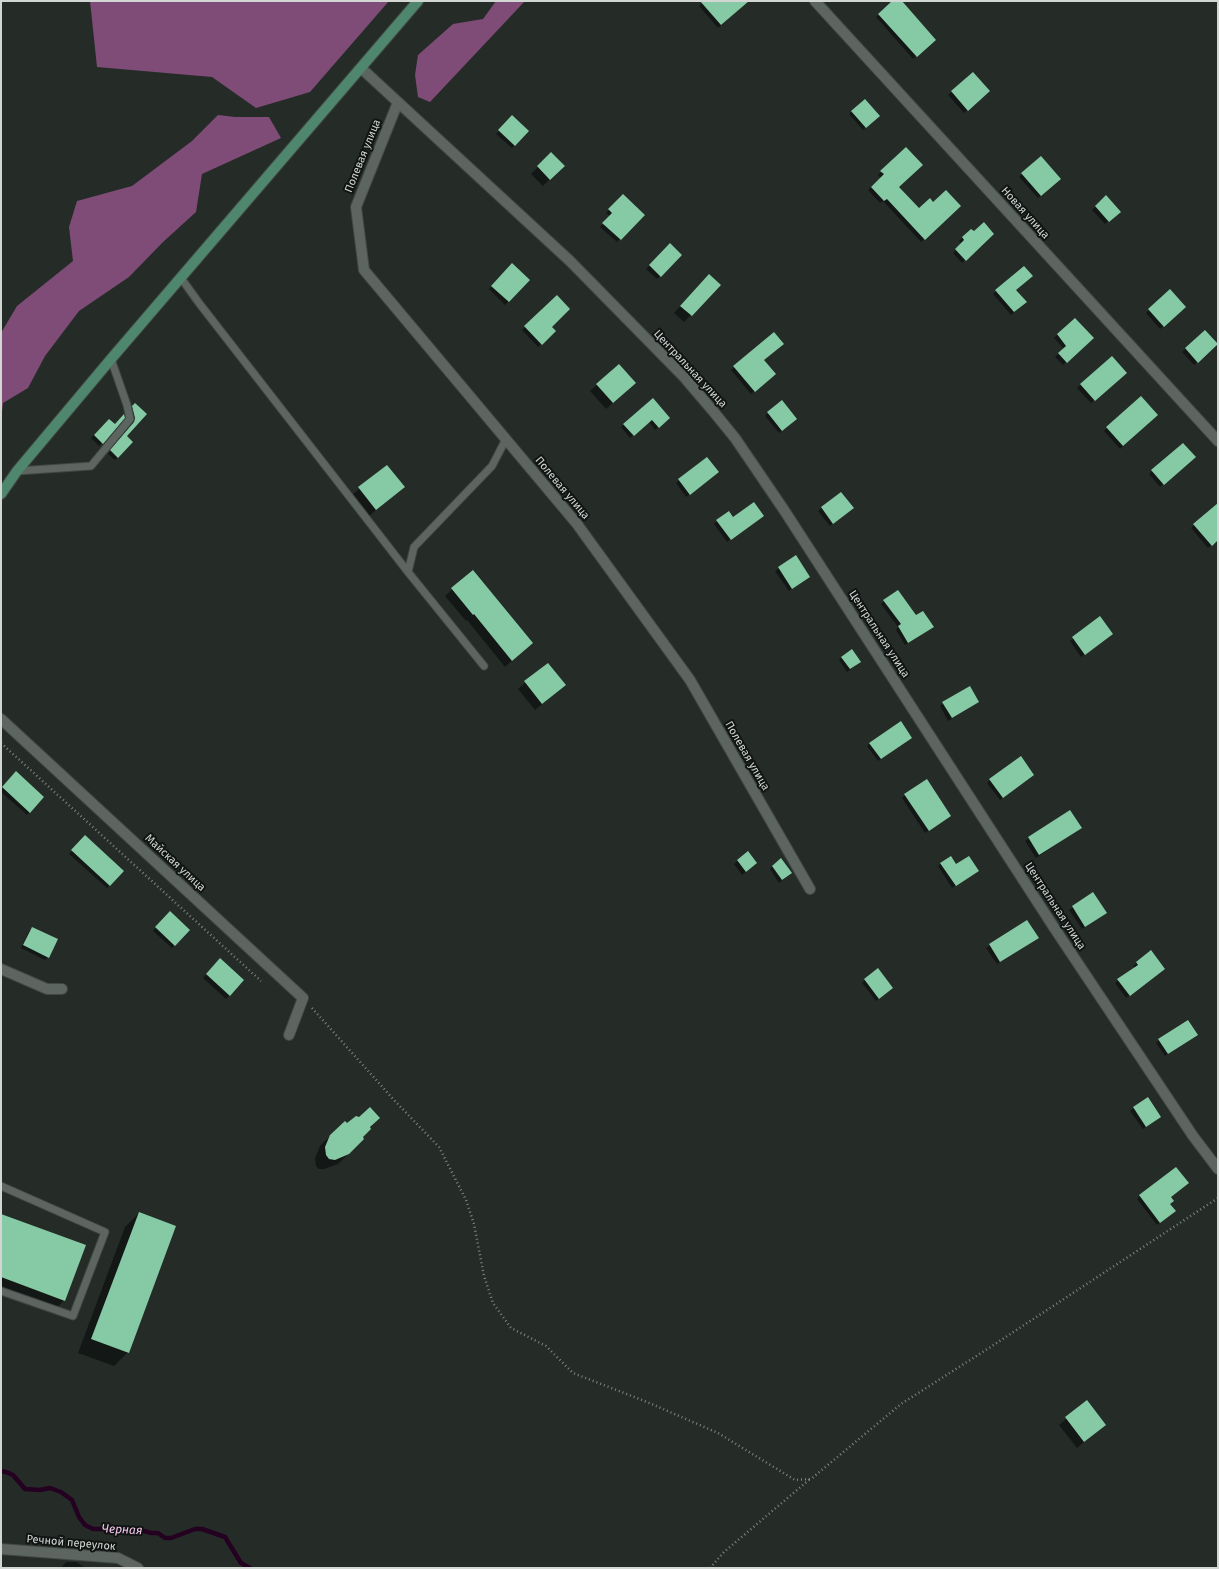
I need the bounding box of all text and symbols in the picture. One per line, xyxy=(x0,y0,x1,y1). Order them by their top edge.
street label: Полевая улица xyxy=(342,117,384,195)
street label: Новая улица xyxy=(998,184,1052,242)
street label: Центральная улица xyxy=(651,327,729,411)
street label: Полевая улица xyxy=(532,454,592,522)
street label: Центральная улица xyxy=(846,588,912,680)
street label: Полевая улица xyxy=(722,719,772,793)
street label: Майская улица xyxy=(142,832,208,894)
street label: Центральная улица xyxy=(1022,860,1088,952)
water label: Черная xyxy=(101,1522,143,1538)
street label: Речной переулок xyxy=(26,1533,116,1553)

